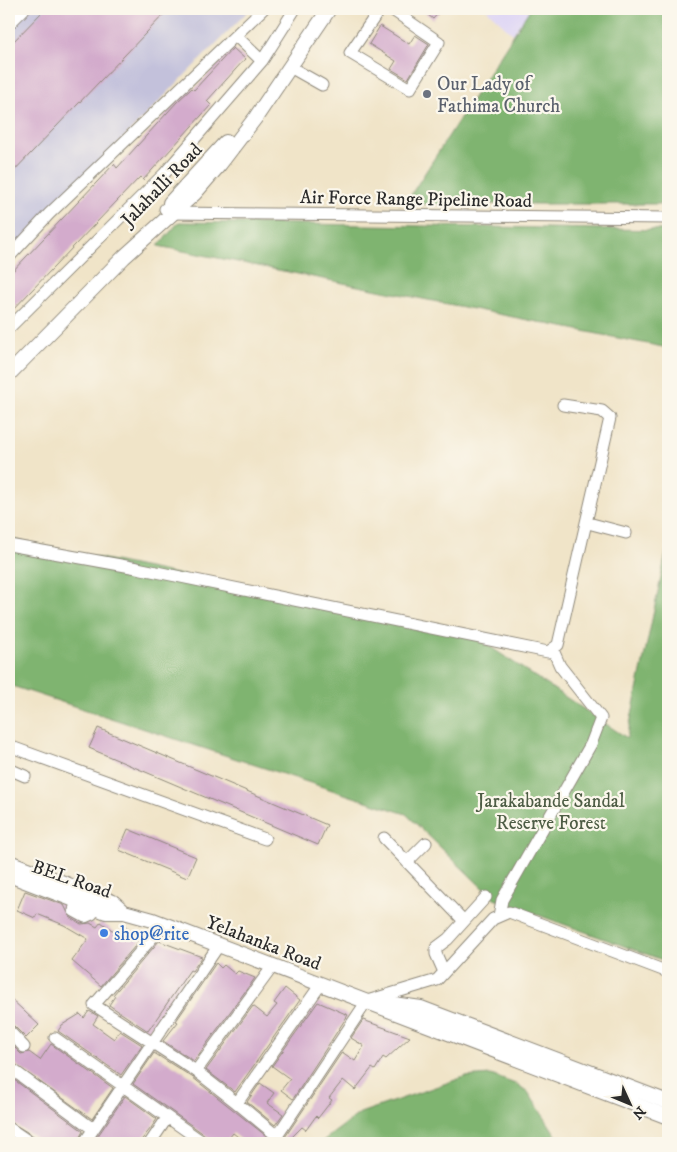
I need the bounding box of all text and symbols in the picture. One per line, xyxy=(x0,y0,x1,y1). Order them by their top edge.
place label: Our Lady of Fathima Church xyxy=(437,73,560,118)
marker: Our Lady of Fathima Church xyxy=(421,88,433,100)
street label: Jalahalli Road xyxy=(115,138,208,233)
street label: Air Force Range Pipeline Road xyxy=(300,186,533,213)
park label: Jarakabande Sandal Reserve Forest xyxy=(475,790,625,835)
street label: BEL Road xyxy=(29,855,115,904)
street label: Yelahanka Road xyxy=(203,911,325,976)
place label: shop@rite xyxy=(114,923,189,946)
marker: shop@rite xyxy=(98,927,110,939)
north arrow xyxy=(604,1080,654,1130)
text: N xyxy=(628,1102,649,1123)

